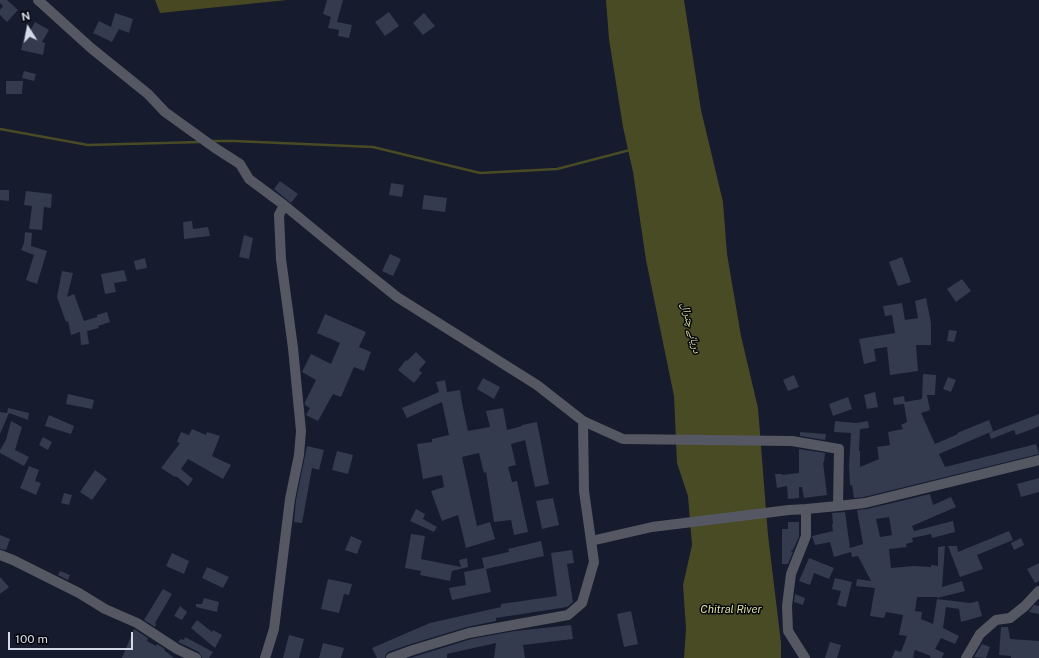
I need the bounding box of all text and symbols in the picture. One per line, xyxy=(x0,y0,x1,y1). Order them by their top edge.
north arrow xyxy=(8,8,48,48)
text: N xyxy=(20,10,31,23)
water label: دریائے چترال xyxy=(678,301,704,355)
water label: Chitral River xyxy=(700,603,762,617)
scale bar xyxy=(10,624,135,650)
text: 100 m xyxy=(15,632,48,646)

